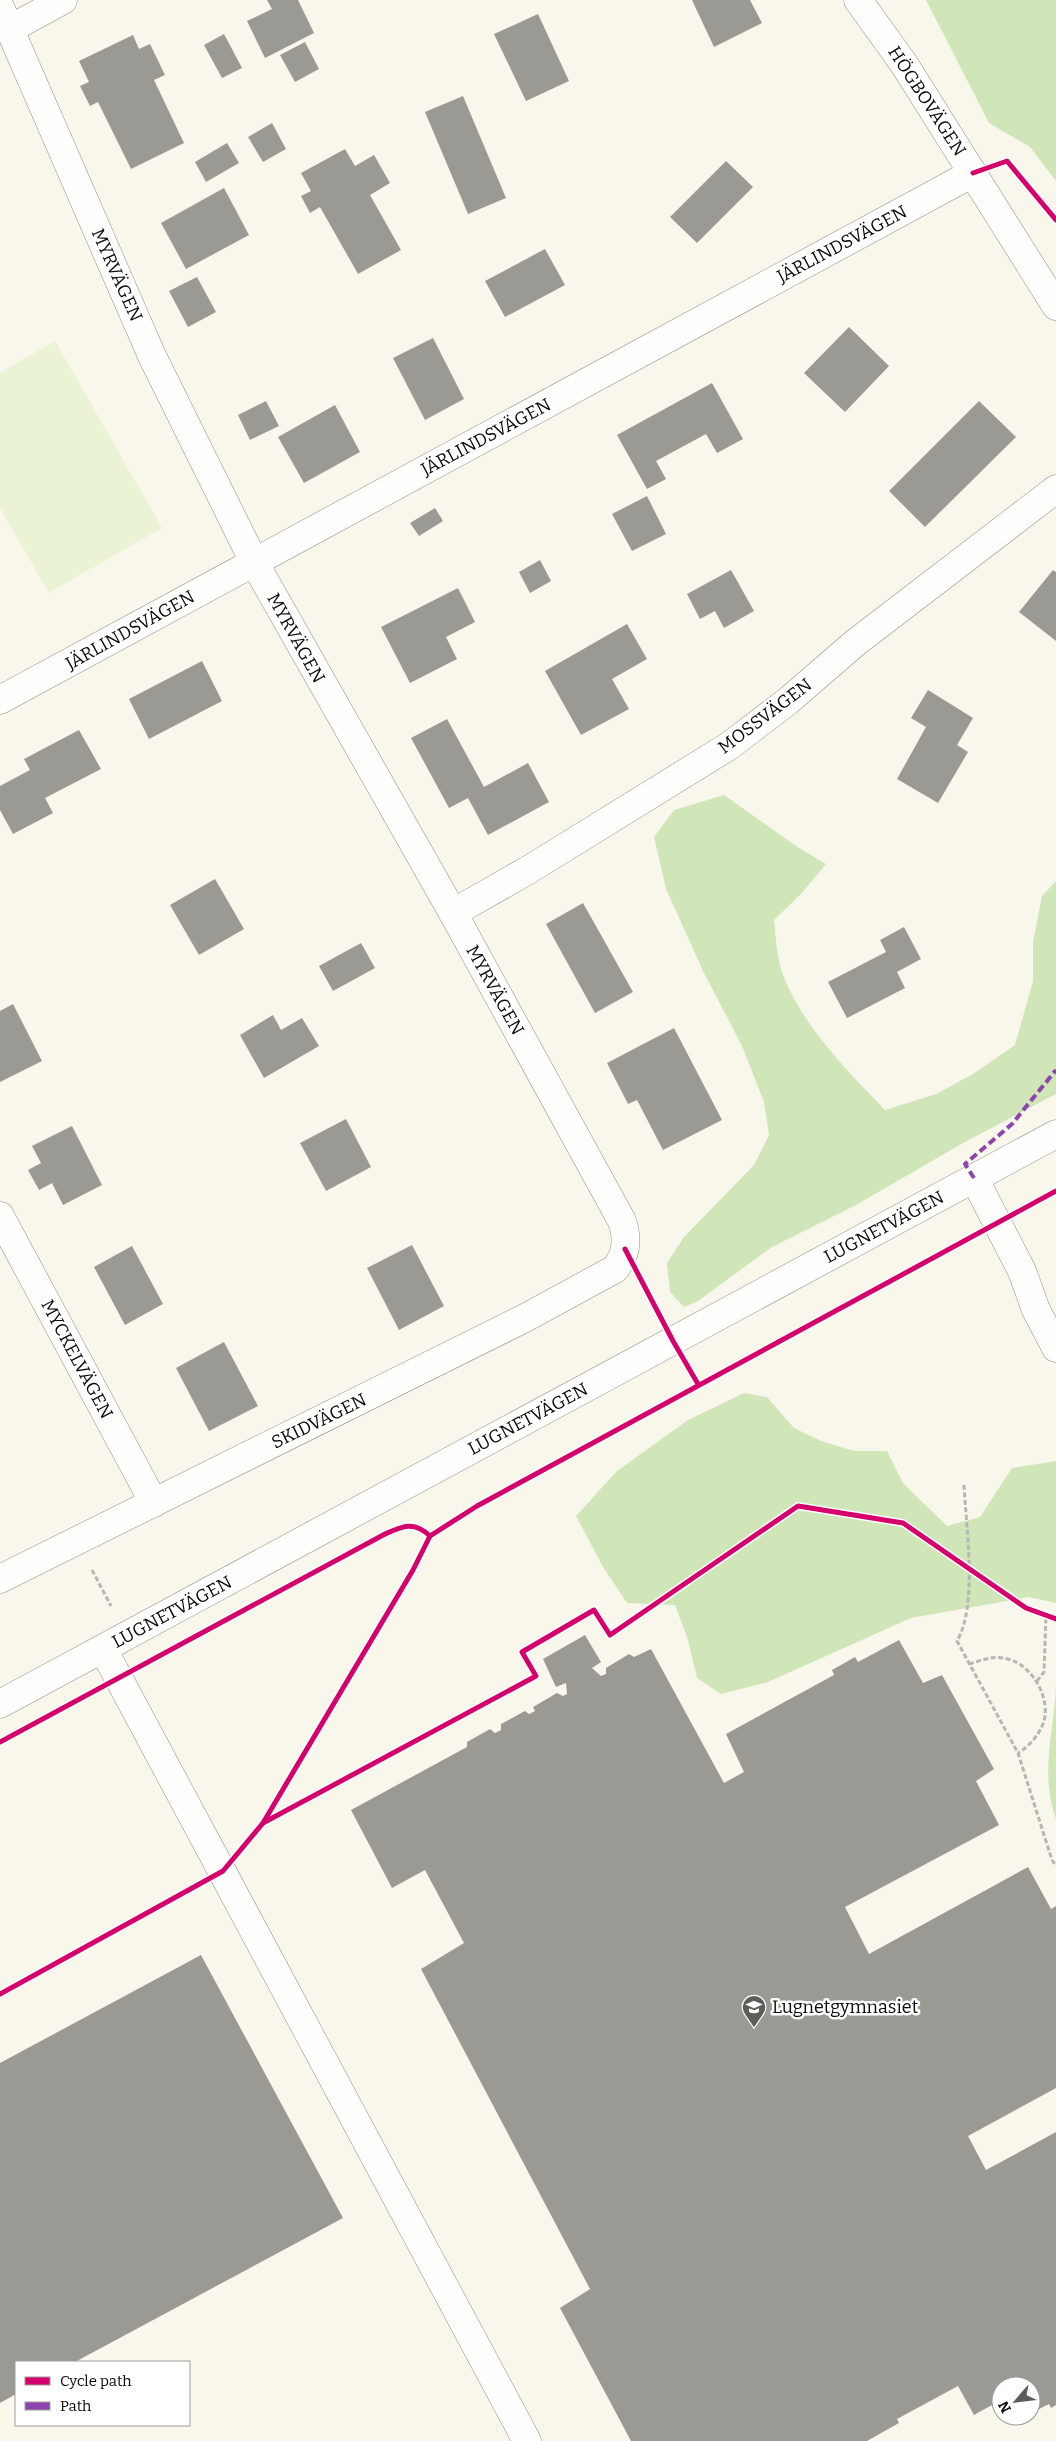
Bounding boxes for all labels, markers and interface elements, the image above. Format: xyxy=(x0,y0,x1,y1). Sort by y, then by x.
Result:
street label: HÖGBOVÄGEN xyxy=(883,42,971,160)
street label: JÄRLINDSVÄGEN xyxy=(772,200,911,288)
street label: MYRVÄGEN xyxy=(87,225,147,325)
street label: JÄRLINDSVÄGEN xyxy=(416,393,555,481)
street label: JÄRLINDSVÄGEN xyxy=(61,585,198,675)
street label: MYRVÄGEN xyxy=(262,589,330,687)
street label: MOSSVÄGEN xyxy=(714,674,816,758)
street label: MYRVÄGEN xyxy=(461,941,529,1039)
street label: LUGNETVÄGEN xyxy=(820,1186,948,1268)
street label: MYCKELVÄGEN xyxy=(36,1296,118,1422)
street label: LUGNETVÄGEN xyxy=(464,1378,592,1460)
street label: SKIDVÄGEN xyxy=(268,1389,370,1453)
street label: LUGNETVÄGEN xyxy=(108,1571,236,1653)
school or university icon: Lugnetgymnasiet xyxy=(741,1994,767,2028)
place label: Lugnetgymnasiet xyxy=(772,1996,919,2018)
legend xyxy=(15,2361,190,2426)
text: Cycle path xyxy=(60,2372,132,2390)
north arrow xyxy=(991,2376,1041,2426)
text: Path xyxy=(60,2397,92,2415)
text: N xyxy=(995,2398,1015,2416)

